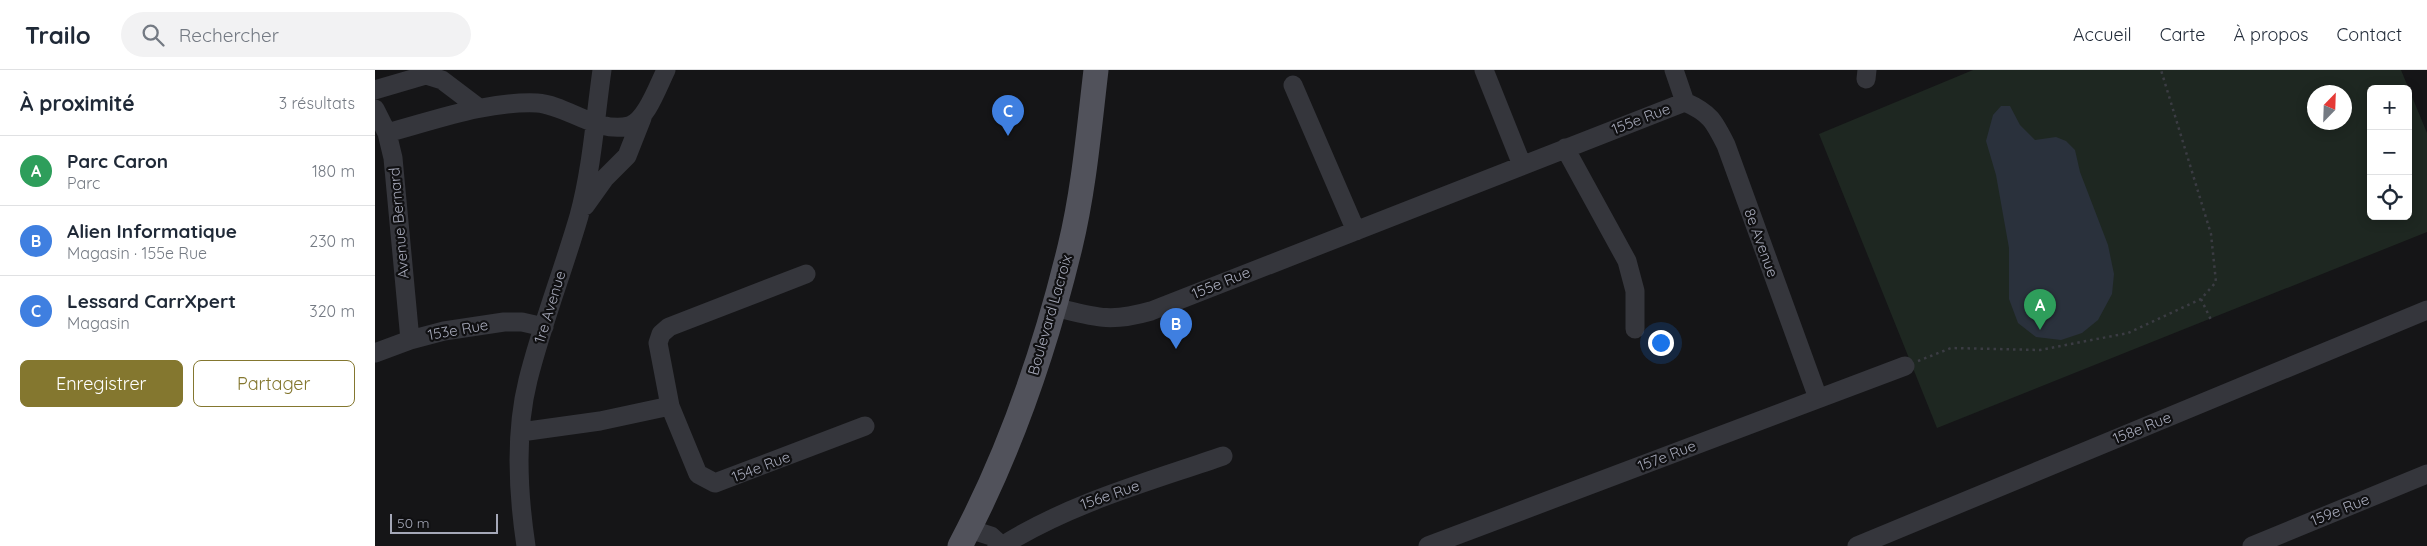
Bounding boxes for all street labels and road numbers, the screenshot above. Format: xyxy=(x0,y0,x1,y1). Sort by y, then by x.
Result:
street label: 155e Rue xyxy=(1609,99,1673,138)
street label: Avenue Bernard xyxy=(384,167,413,280)
street label: 8e Avenue xyxy=(1740,206,1783,280)
street label: Boulevard Lacroix xyxy=(1023,252,1076,377)
street label: 155e Rue xyxy=(1189,262,1253,303)
street label: 1re Avenue xyxy=(529,268,570,345)
street label: 153e Rue xyxy=(426,315,490,344)
street label: 158e Rue xyxy=(2110,407,2174,448)
street label: 157e Rue xyxy=(1635,436,1699,475)
street label: 154e Rue xyxy=(729,447,793,486)
street label: 156e Rue xyxy=(1078,476,1142,513)
street label: 159e Rue xyxy=(2308,489,2372,530)

